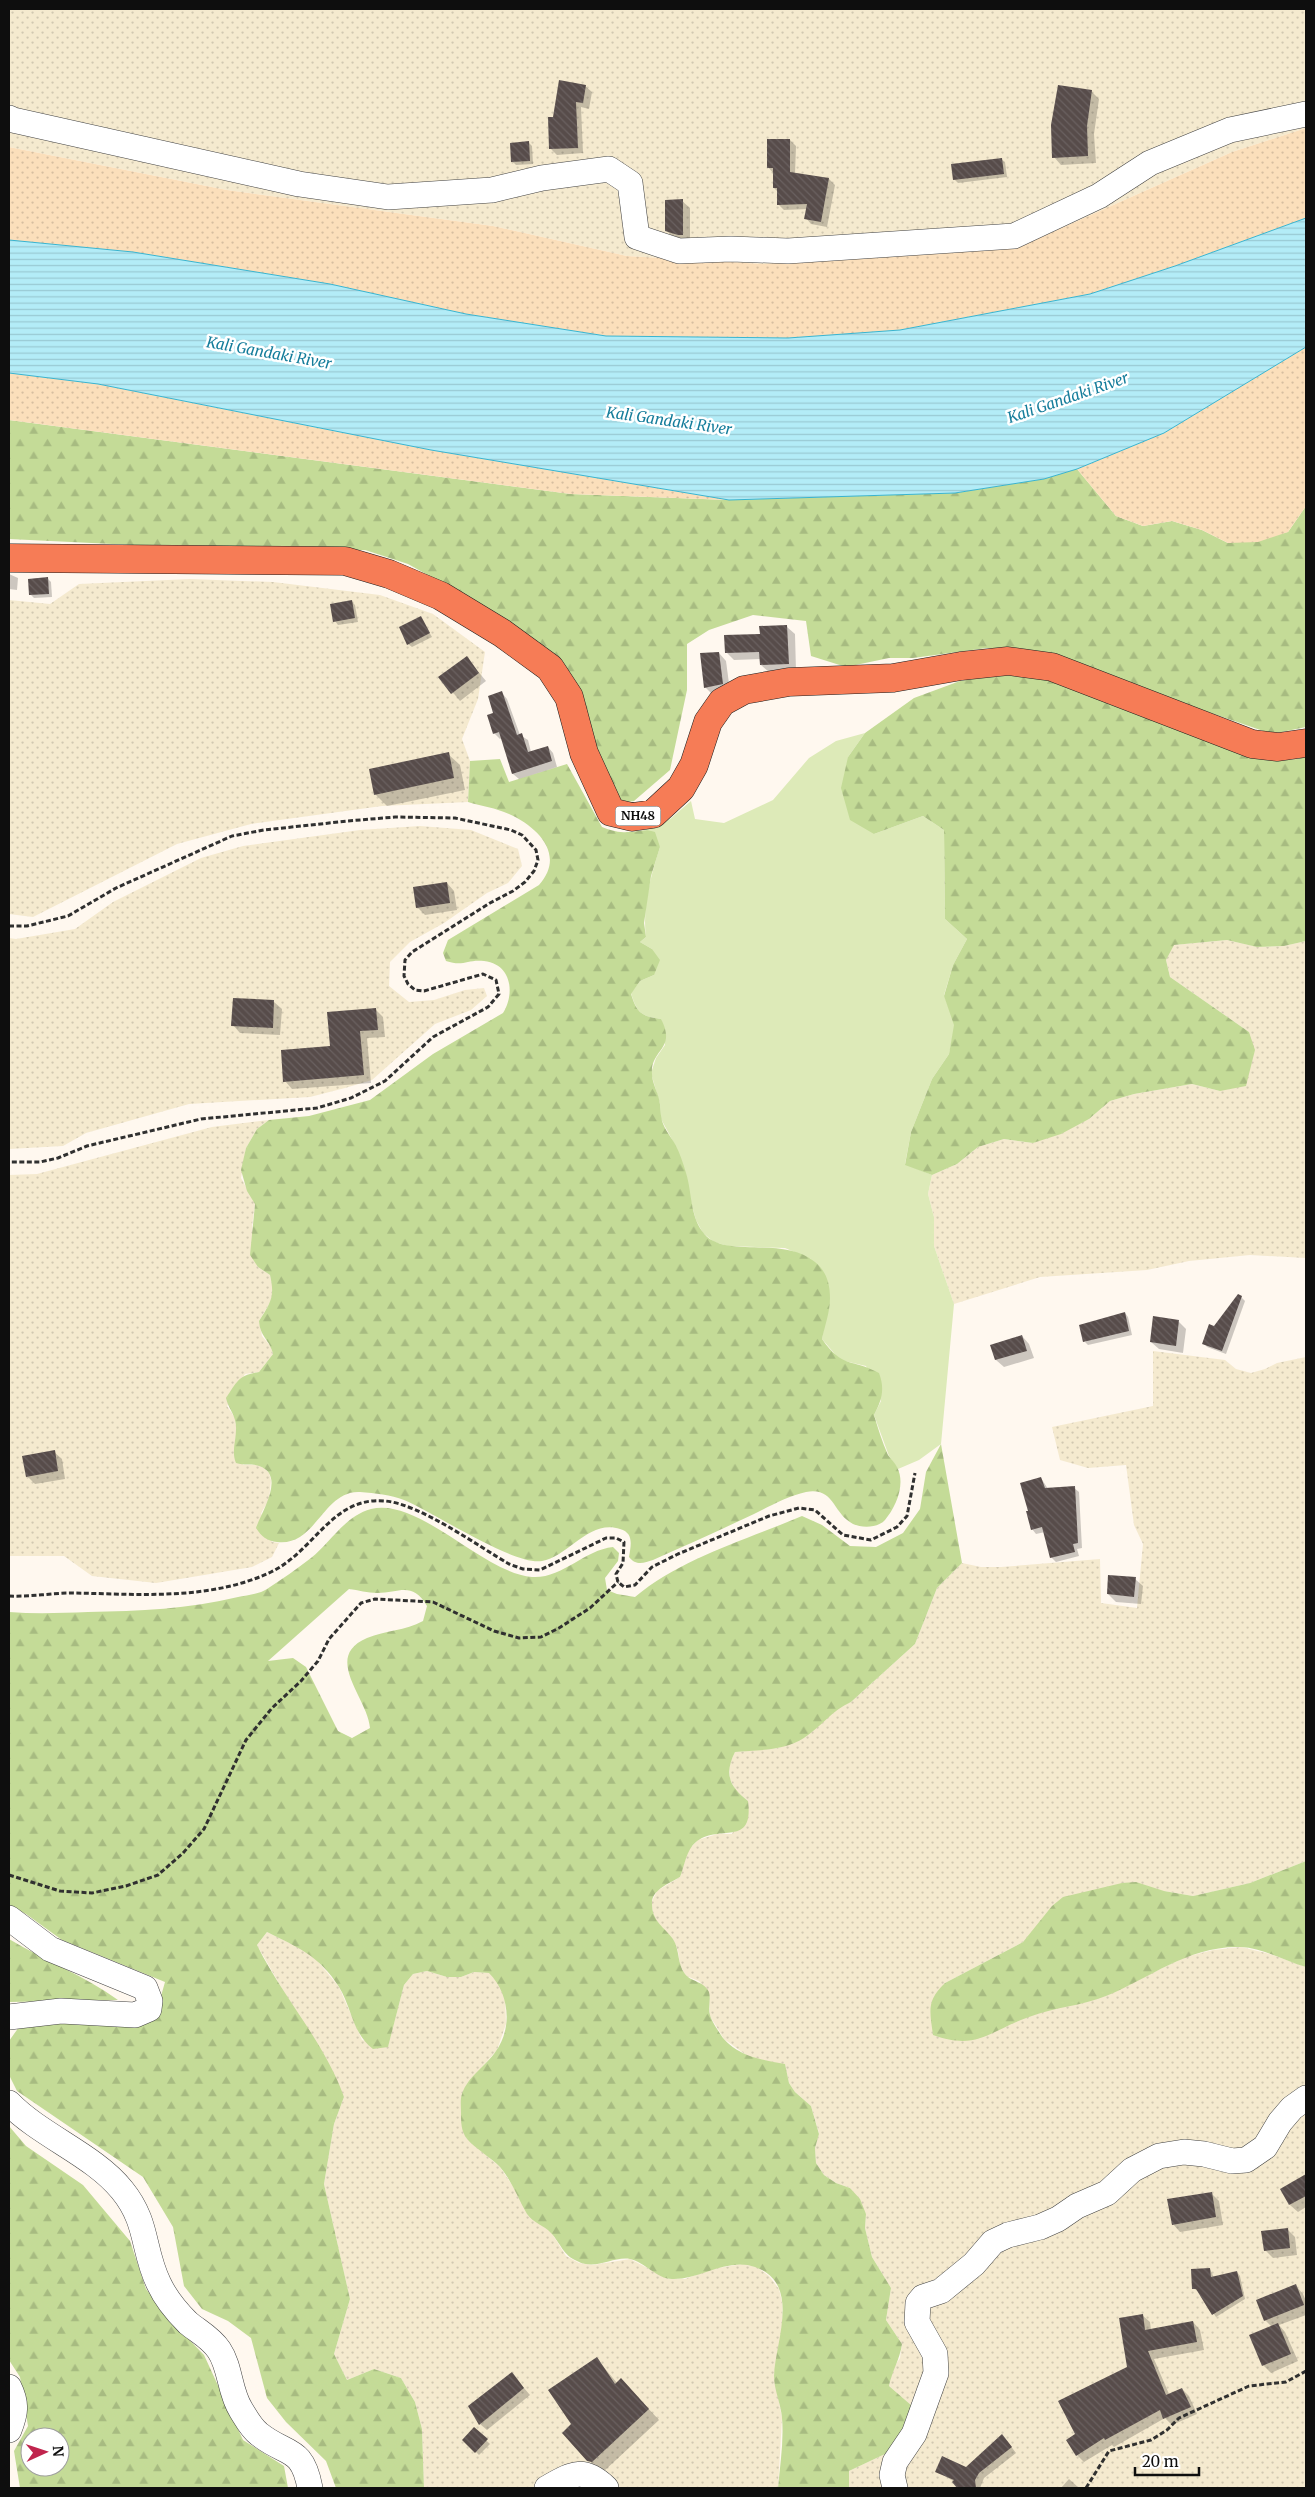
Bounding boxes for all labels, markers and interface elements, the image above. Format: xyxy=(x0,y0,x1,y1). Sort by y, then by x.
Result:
water label: Kali Gandaki River xyxy=(204,332,334,373)
water label: Kali Gandaki River xyxy=(1004,368,1132,427)
water label: Kali Gandaki River xyxy=(604,402,734,439)
road number: NH48 xyxy=(616,806,660,826)
north arrow xyxy=(20,2427,70,2477)
scale bar xyxy=(1135,2444,1199,2476)
text: N xyxy=(49,2445,67,2457)
text: 20 m xyxy=(1142,2452,1179,2471)

